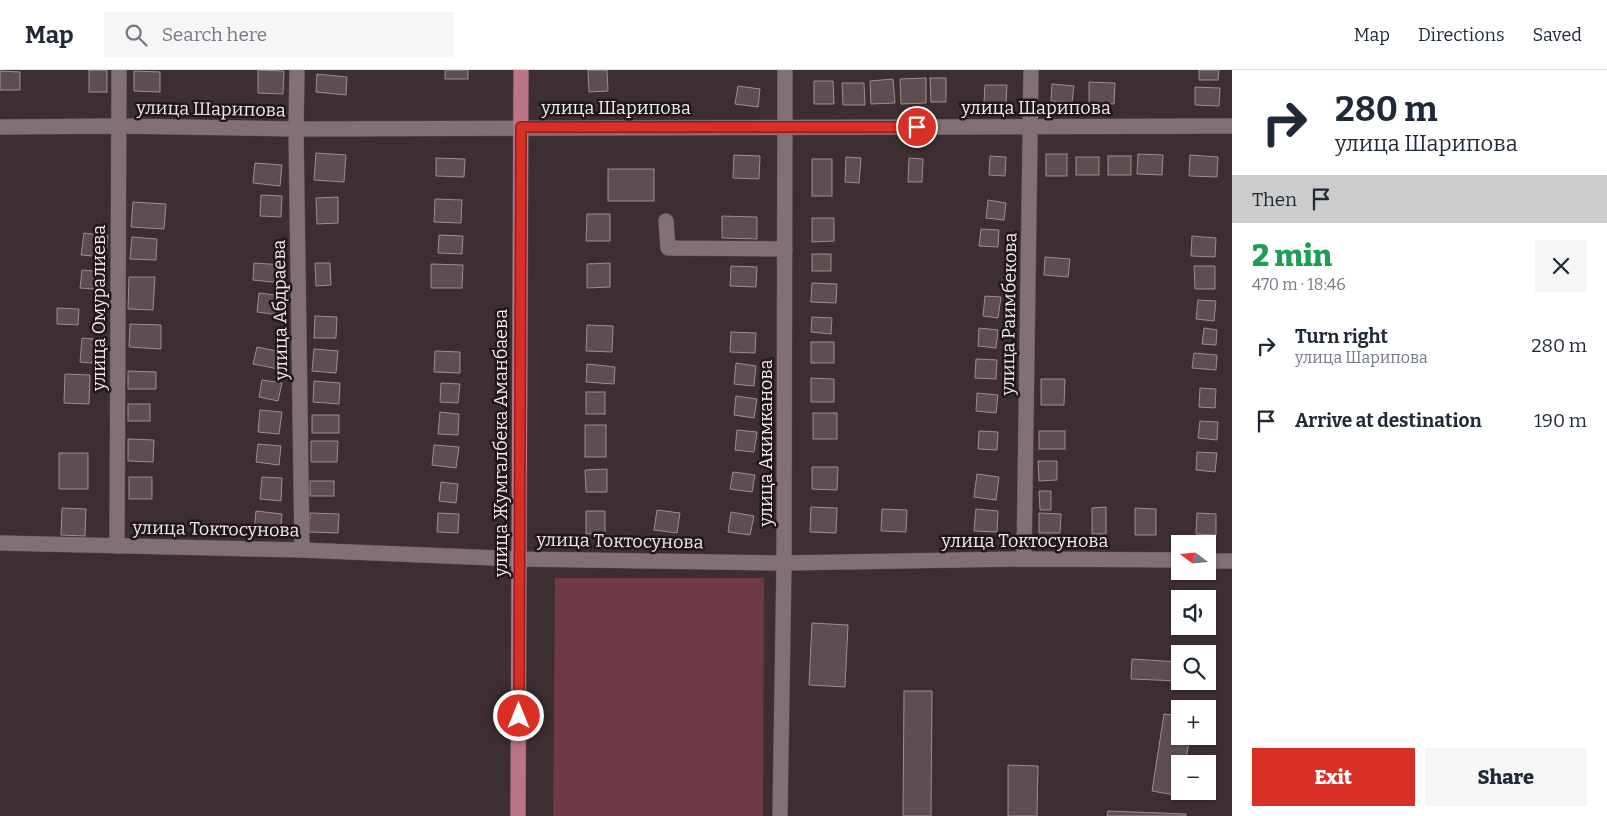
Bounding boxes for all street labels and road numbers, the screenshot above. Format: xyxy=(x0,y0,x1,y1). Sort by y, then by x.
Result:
street label: улица Шарипова xyxy=(135,97,286,121)
street label: улица Шарипова xyxy=(540,97,691,119)
street label: улица Шарипова xyxy=(960,97,1111,119)
street label: улица Омуралиева xyxy=(88,225,110,392)
street label: улица Раимбекова xyxy=(997,232,1021,397)
street label: улица Абдраева xyxy=(268,239,292,382)
street label: улица Жумгалбека Аманбаева xyxy=(490,309,512,578)
street label: улица Акимканова xyxy=(755,359,777,527)
street label: улица Токтосунова xyxy=(131,517,300,541)
street label: улица Токтосунова xyxy=(535,529,704,553)
street label: улица Токтосунова xyxy=(941,530,1109,552)

